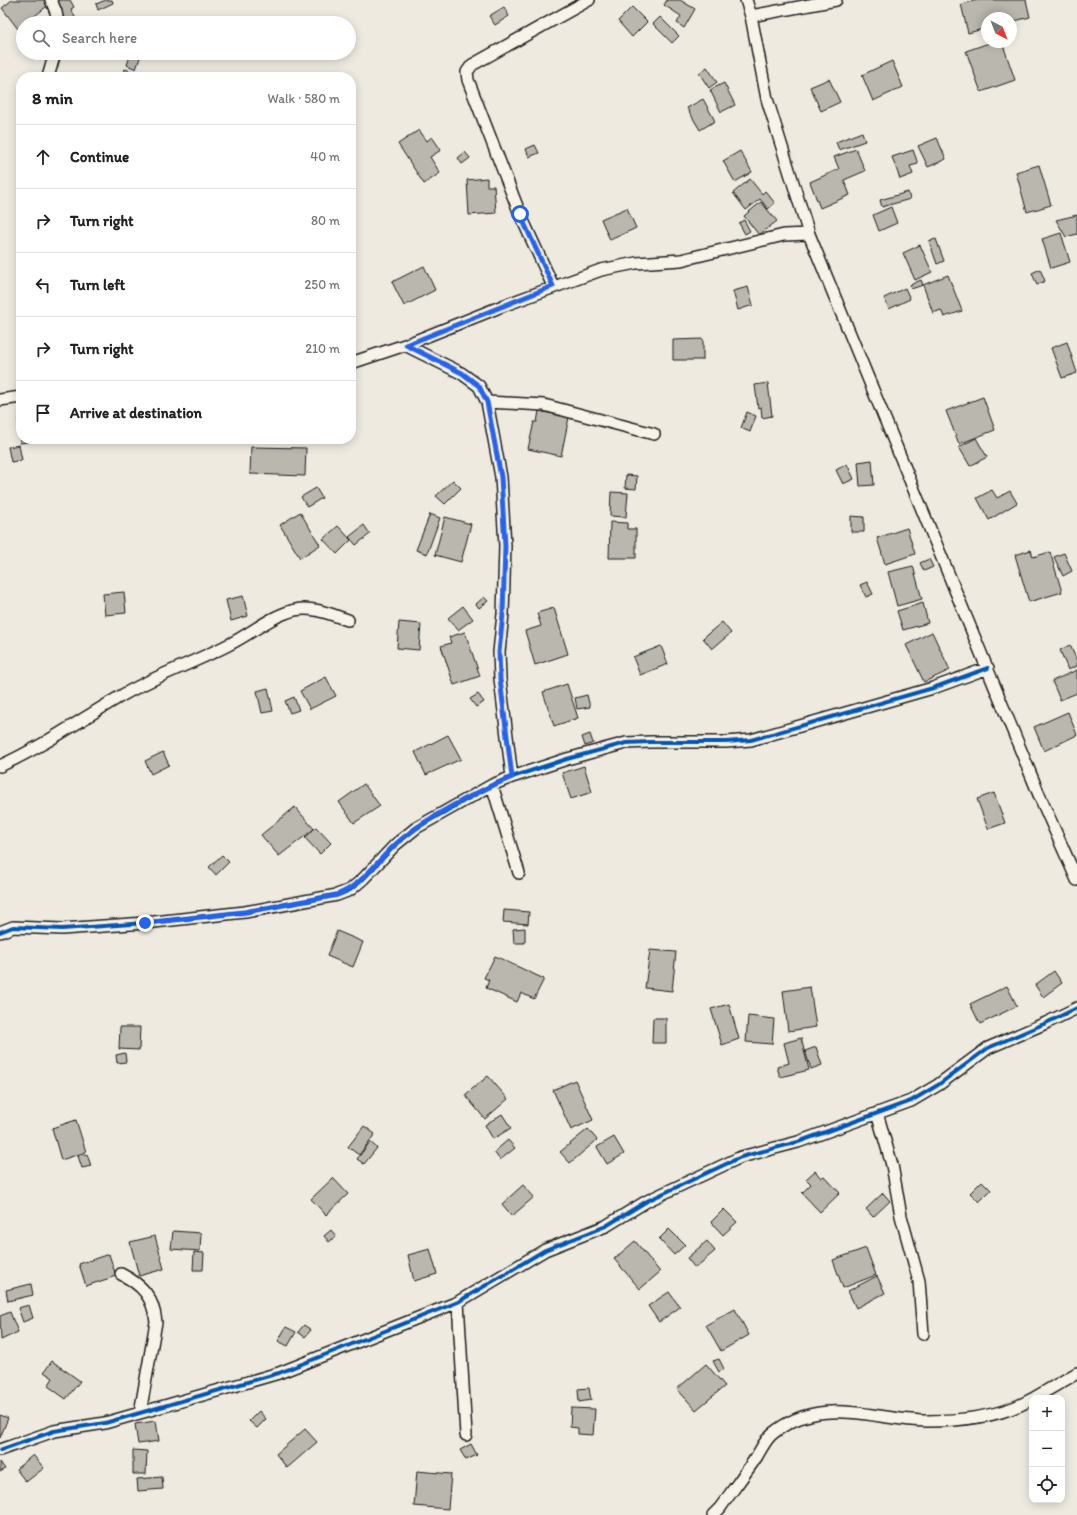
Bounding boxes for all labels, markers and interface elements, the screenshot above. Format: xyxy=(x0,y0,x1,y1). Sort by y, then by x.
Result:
north arrow xyxy=(981,12,1017,48)
search box xyxy=(16,16,356,60)
icon: search xyxy=(30,27,52,49)
text: Search here xyxy=(62,29,137,47)
text: 8 min xyxy=(32,88,73,108)
text: Walk · 580 m xyxy=(267,91,340,106)
icon: ahead xyxy=(32,146,54,168)
text: Continue xyxy=(70,148,129,166)
text: 40 m xyxy=(310,149,340,164)
route start xyxy=(511,205,529,223)
icon: right xyxy=(32,210,54,232)
text: Turn right xyxy=(70,212,134,230)
text: 80 m xyxy=(311,213,340,228)
icon: left xyxy=(32,274,54,296)
text: Turn left xyxy=(70,276,125,294)
text: 250 m xyxy=(304,277,340,292)
icon: right xyxy=(32,338,54,360)
text: Turn right xyxy=(70,340,134,358)
text: 210 m xyxy=(305,341,340,356)
icon: arrive xyxy=(32,402,54,424)
text: Arrive at destination xyxy=(70,404,202,422)
route end xyxy=(136,914,154,932)
map controls xyxy=(1029,1395,1065,1503)
button: + xyxy=(1029,1395,1065,1431)
button: − xyxy=(1029,1431,1065,1467)
button: locate xyxy=(1029,1467,1065,1503)

